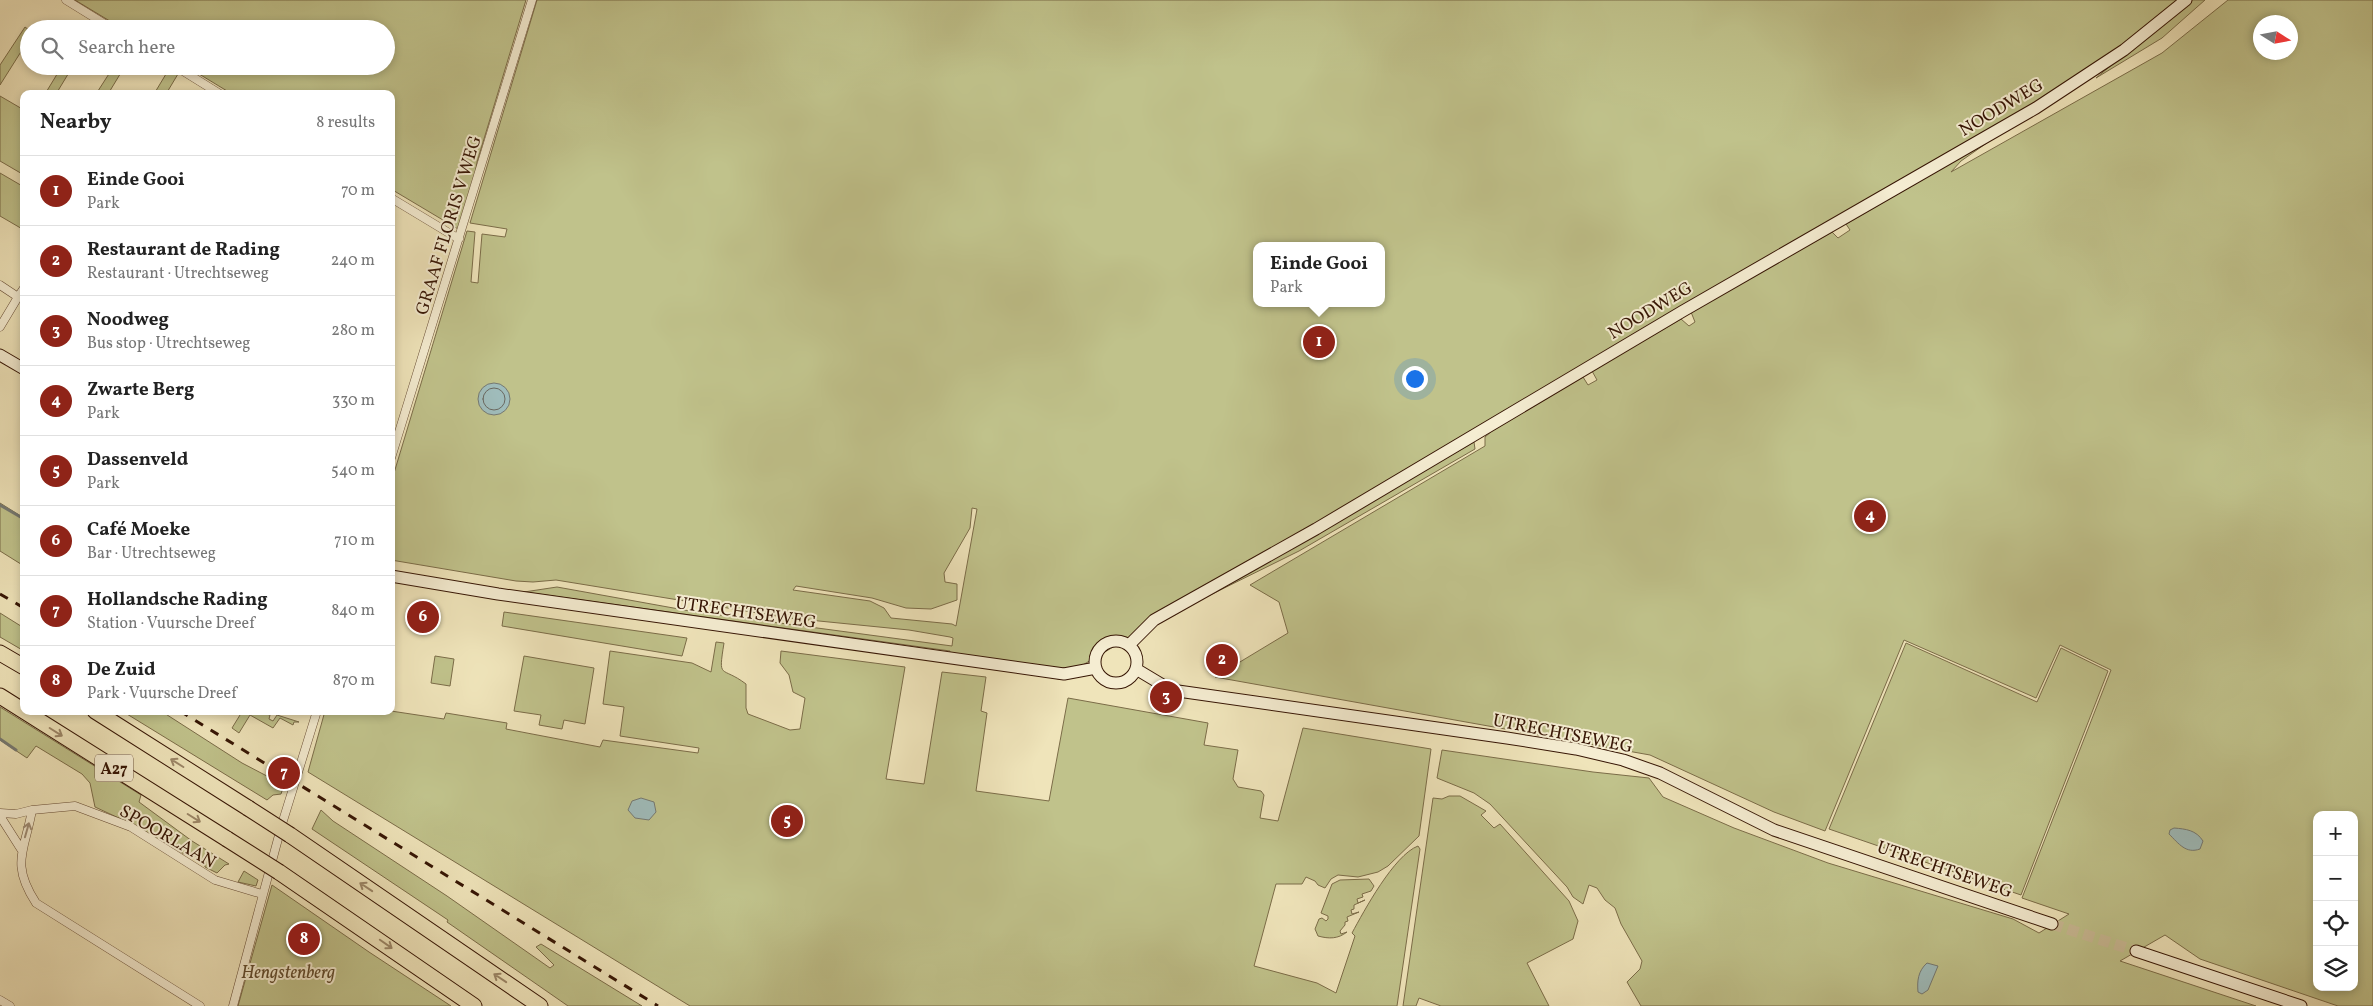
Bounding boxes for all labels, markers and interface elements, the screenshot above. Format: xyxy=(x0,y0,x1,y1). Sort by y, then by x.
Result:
north arrow xyxy=(2253,15,2298,60)
search box xyxy=(20,20,395,75)
icon: search xyxy=(38,34,66,62)
text: Search here xyxy=(78,35,175,61)
street label: NOODWEG xyxy=(1955,73,2049,143)
text: Nearby xyxy=(40,108,111,137)
text: 8 results xyxy=(316,112,375,134)
street label: GRAAF FLORIS V WEG xyxy=(410,133,489,318)
text: Einde Gooi xyxy=(87,167,185,193)
text: 1 xyxy=(53,180,59,202)
text: 70 m xyxy=(341,180,375,202)
text: Park xyxy=(87,193,120,215)
text: Restaurant de Rading xyxy=(87,237,280,263)
popup xyxy=(1253,242,1385,307)
text: 2 xyxy=(52,250,60,272)
text: 240 m xyxy=(331,250,375,272)
text: Einde Gooi xyxy=(1270,251,1368,277)
text: Restaurant · Utrechtseweg xyxy=(87,263,269,285)
street label: NOODWEG xyxy=(1604,276,1698,346)
text: Park xyxy=(1270,277,1303,299)
text: Noodweg xyxy=(87,307,169,333)
text: 3 xyxy=(52,320,60,342)
text: 280 m xyxy=(331,320,375,342)
pin: 1 xyxy=(1303,323,1335,361)
text: Bus stop · Utrechtseweg xyxy=(87,333,250,355)
your location xyxy=(1402,366,1428,392)
text: Zwarte Berg xyxy=(87,377,194,403)
text: 4 xyxy=(51,390,61,412)
text: 330 m xyxy=(332,390,375,412)
text: Park xyxy=(87,403,120,425)
text: Dassenveld xyxy=(87,447,188,473)
text: 5 xyxy=(52,460,60,482)
text: 540 m xyxy=(331,460,375,482)
text: Park xyxy=(87,473,120,495)
pin: 4 xyxy=(1854,497,1886,535)
text: Café Moeke xyxy=(87,517,190,543)
text: 6 xyxy=(52,530,60,552)
text: 710 m xyxy=(334,530,375,552)
text: Bar · Utrechtseweg xyxy=(87,543,216,565)
text: Hollandsche Rading xyxy=(87,587,268,613)
street label: UTRECHTSEWEG xyxy=(674,591,818,636)
pin: 6 xyxy=(407,598,439,636)
text: 7 xyxy=(52,600,60,622)
text: 840 m xyxy=(331,600,375,622)
text: Station · Vuursche Dreef xyxy=(87,613,255,635)
pin: 2 xyxy=(1206,641,1238,679)
text: De Zuid xyxy=(87,657,156,683)
text: 8 xyxy=(52,670,60,692)
text: 870 m xyxy=(333,670,375,692)
pin: 3 xyxy=(1150,678,1182,716)
text: Park · Vuursche Dreef xyxy=(87,683,237,705)
street label: UTRECHTSEWEG xyxy=(1491,709,1635,760)
one-way arrow xyxy=(49,727,63,737)
road number: A27 xyxy=(95,754,133,781)
pin: 7 xyxy=(268,754,300,792)
one-way arrow xyxy=(170,758,184,769)
street label: SPOORLAAN xyxy=(114,800,220,875)
pin: 5 xyxy=(771,802,803,840)
map controls xyxy=(2313,811,2358,991)
button: + xyxy=(2313,811,2358,856)
one-way arrow xyxy=(186,813,200,823)
one-way arrow xyxy=(23,822,33,838)
street label: UTRECHTSEWEG xyxy=(1873,835,2016,905)
button: − xyxy=(2313,856,2358,901)
one-way arrow xyxy=(359,882,373,892)
button: locate xyxy=(2313,901,2358,946)
pin: 8 xyxy=(288,920,320,958)
one-way arrow xyxy=(379,939,393,949)
button: layers xyxy=(2313,946,2358,991)
park label: Hengstenberg xyxy=(241,961,335,986)
one-way arrow xyxy=(493,973,507,984)

